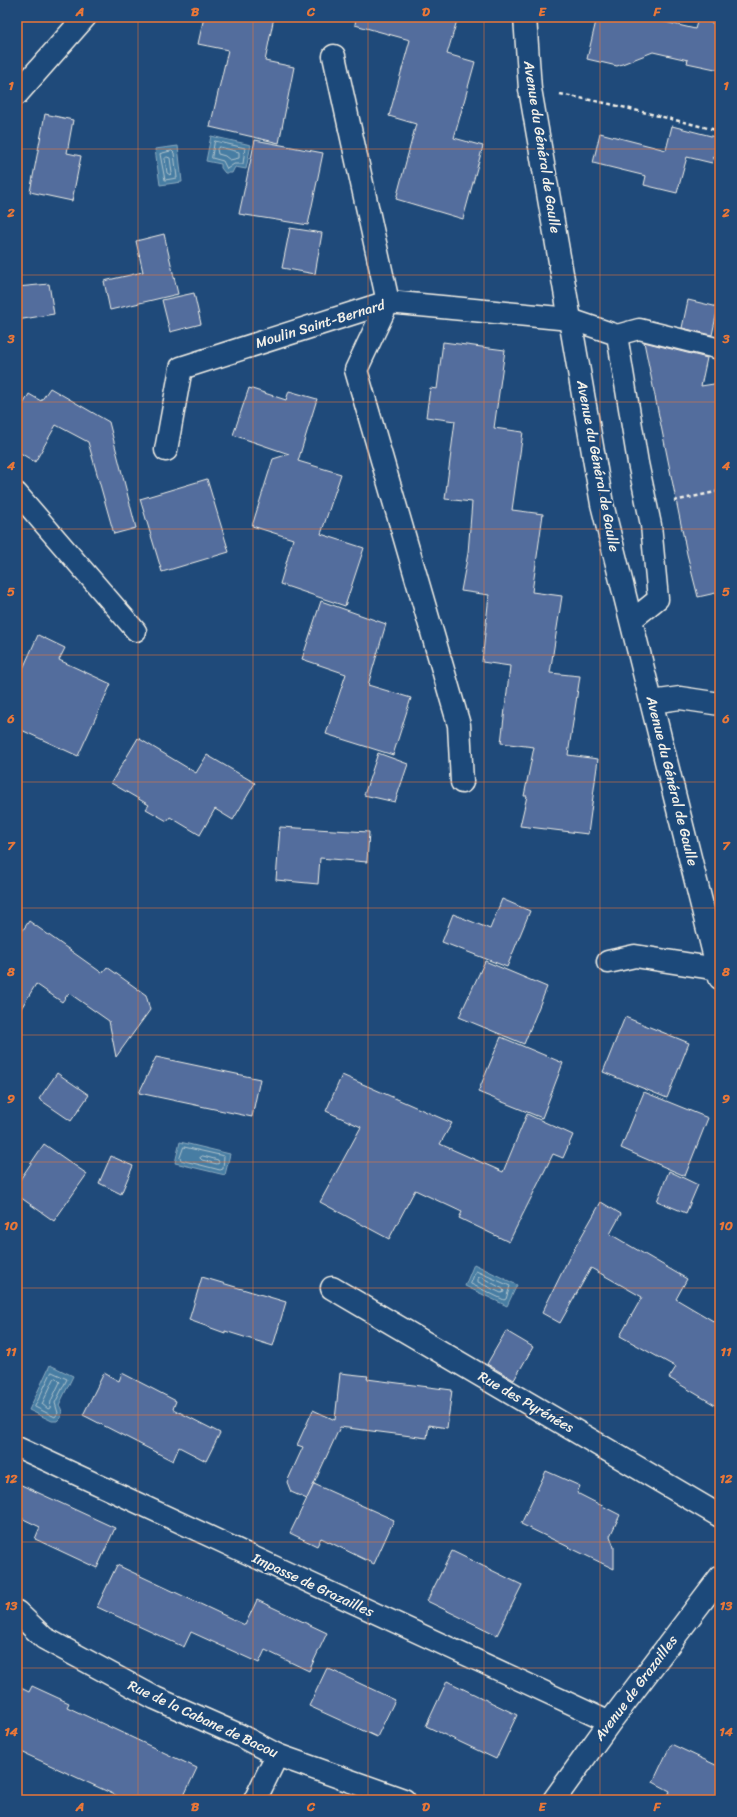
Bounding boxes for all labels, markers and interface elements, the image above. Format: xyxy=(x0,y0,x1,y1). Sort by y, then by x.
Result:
text: A xyxy=(75,0,84,23)
text: B xyxy=(191,0,200,23)
text: C xyxy=(306,0,316,23)
text: D xyxy=(422,0,430,23)
text: E xyxy=(538,0,547,23)
text: F xyxy=(652,0,661,23)
street label: Avenue du Général de Gaulle xyxy=(516,58,568,235)
text: 1 xyxy=(8,74,14,97)
text: 1 xyxy=(723,74,729,97)
text: 2 xyxy=(6,201,15,224)
text: 2 xyxy=(721,201,730,224)
street label: Moulin Saint-Bernard xyxy=(252,292,389,356)
text: 3 xyxy=(6,327,15,350)
text: 3 xyxy=(721,327,730,350)
street label: Avenue du Général de Gaulle xyxy=(569,377,627,554)
text: 4 xyxy=(6,454,16,477)
text: 4 xyxy=(721,454,731,477)
text: 5 xyxy=(7,580,15,603)
text: 5 xyxy=(722,580,730,603)
street label: Avenue du Général de Gaulle xyxy=(639,692,705,869)
text: 6 xyxy=(6,707,15,730)
text: 6 xyxy=(721,707,730,730)
text: 7 xyxy=(7,834,16,857)
text: 7 xyxy=(722,834,731,857)
text: 8 xyxy=(6,960,15,983)
text: 8 xyxy=(721,960,730,983)
text: 9 xyxy=(7,1087,15,1110)
text: 9 xyxy=(722,1087,730,1110)
text: 10 xyxy=(4,1214,18,1237)
text: 10 xyxy=(719,1214,733,1237)
text: 11 xyxy=(5,1340,17,1363)
text: 11 xyxy=(720,1340,732,1363)
street label: Rue des Pyrénées xyxy=(473,1364,579,1440)
text: 12 xyxy=(4,1467,18,1490)
text: 12 xyxy=(719,1467,733,1490)
street label: Impasse de Grazailles xyxy=(247,1545,379,1624)
text: 13 xyxy=(5,1594,18,1617)
text: 13 xyxy=(720,1594,733,1617)
street label: Avenue de Grazailles xyxy=(587,1629,685,1747)
street label: Rue de la Cabane de Bacou xyxy=(124,1673,283,1765)
text: 14 xyxy=(4,1720,19,1743)
text: 14 xyxy=(719,1720,734,1743)
text: A xyxy=(75,1795,84,1817)
text: B xyxy=(191,1795,200,1817)
text: C xyxy=(306,1795,316,1817)
text: D xyxy=(422,1795,430,1817)
text: E xyxy=(538,1795,547,1817)
text: F xyxy=(652,1795,661,1817)

